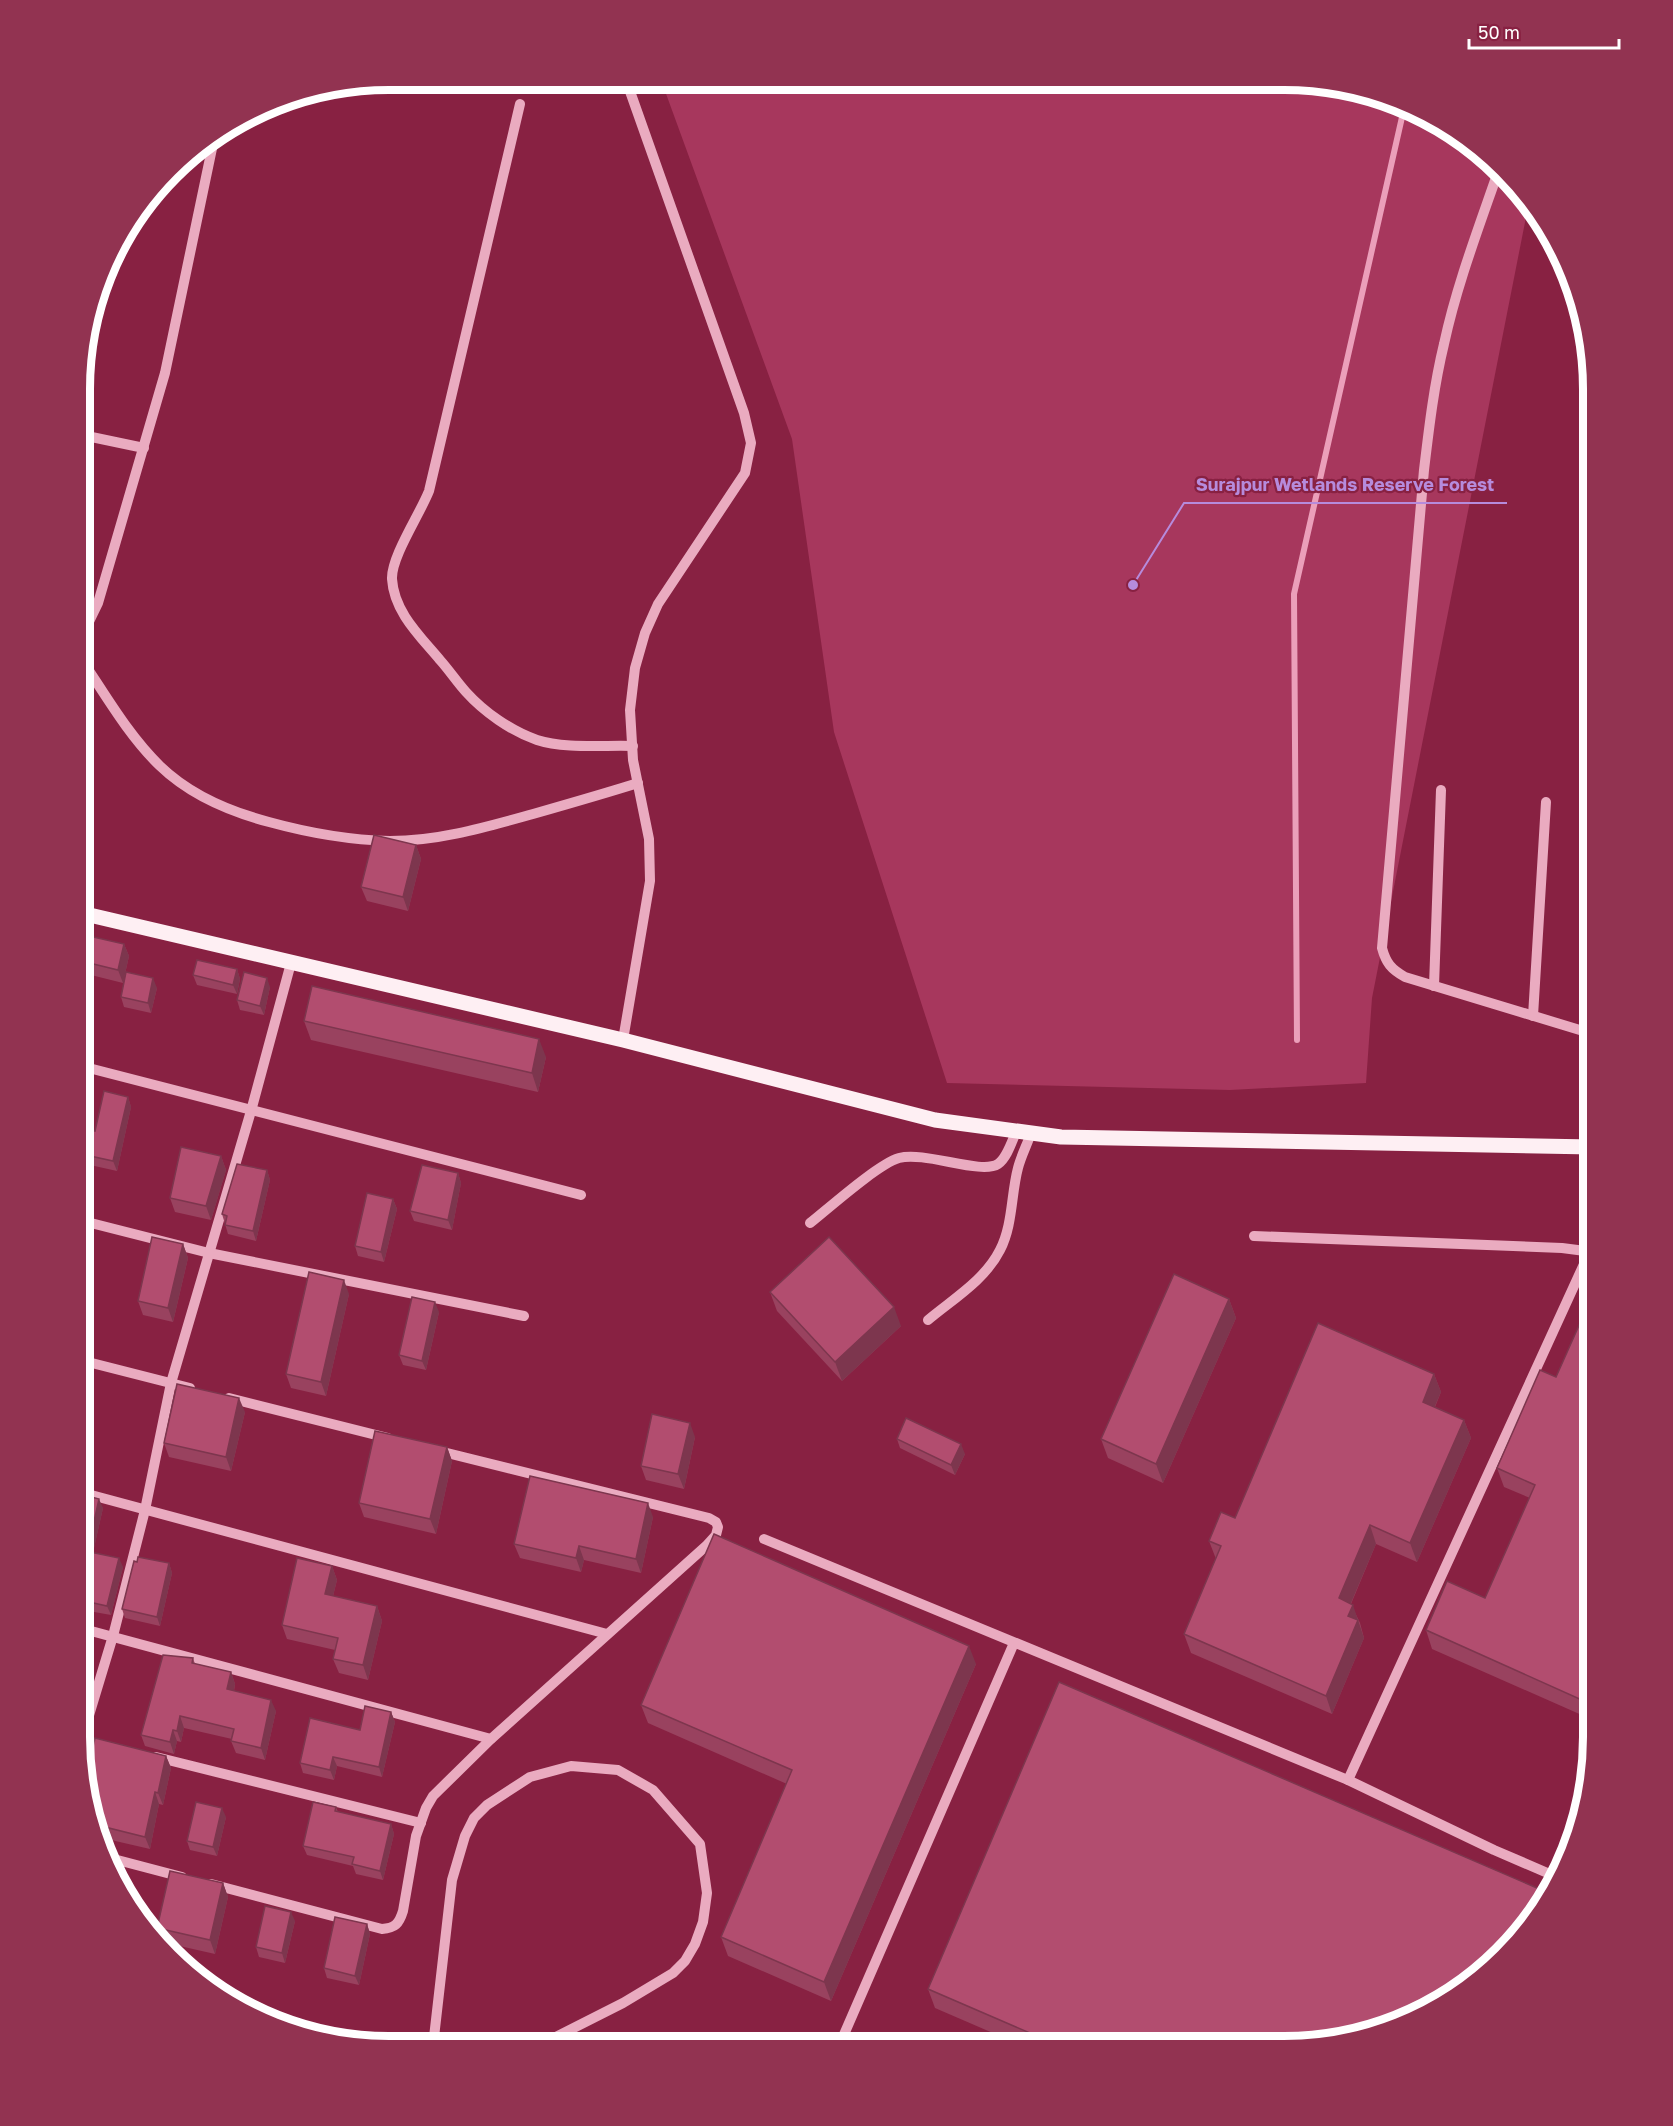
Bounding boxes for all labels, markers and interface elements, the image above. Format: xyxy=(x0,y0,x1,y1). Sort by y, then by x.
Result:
scale bar xyxy=(1469,12,1619,50)
text: 50 m xyxy=(1478,21,1520,43)
callout: Surajpur Wetlands Reserve Forest xyxy=(1184,467,1507,503)
text: Surajpur Wetlands Reserve Forest xyxy=(1196,473,1494,495)

